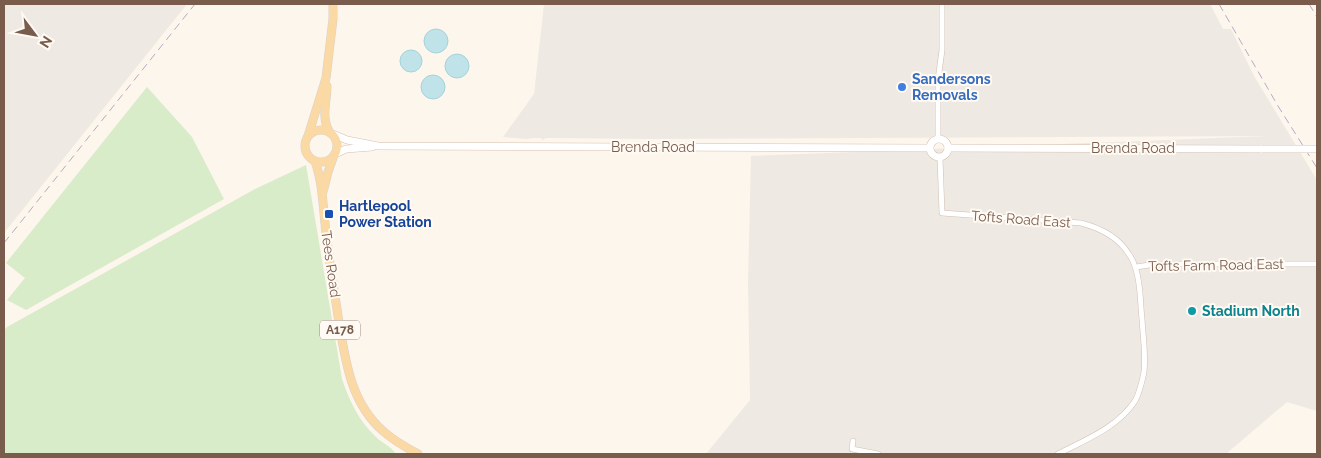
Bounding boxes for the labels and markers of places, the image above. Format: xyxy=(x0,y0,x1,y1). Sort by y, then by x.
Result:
place label: Sandersons Removals xyxy=(912,71,991,103)
marker: Sandersons Removals xyxy=(896,81,908,93)
place label: Hartlepool Power Station xyxy=(339,198,432,230)
marker: Hartlepool Power Station xyxy=(323,208,335,220)
place label: Stadium North xyxy=(1202,303,1300,319)
marker: Stadium North xyxy=(1186,305,1198,317)

